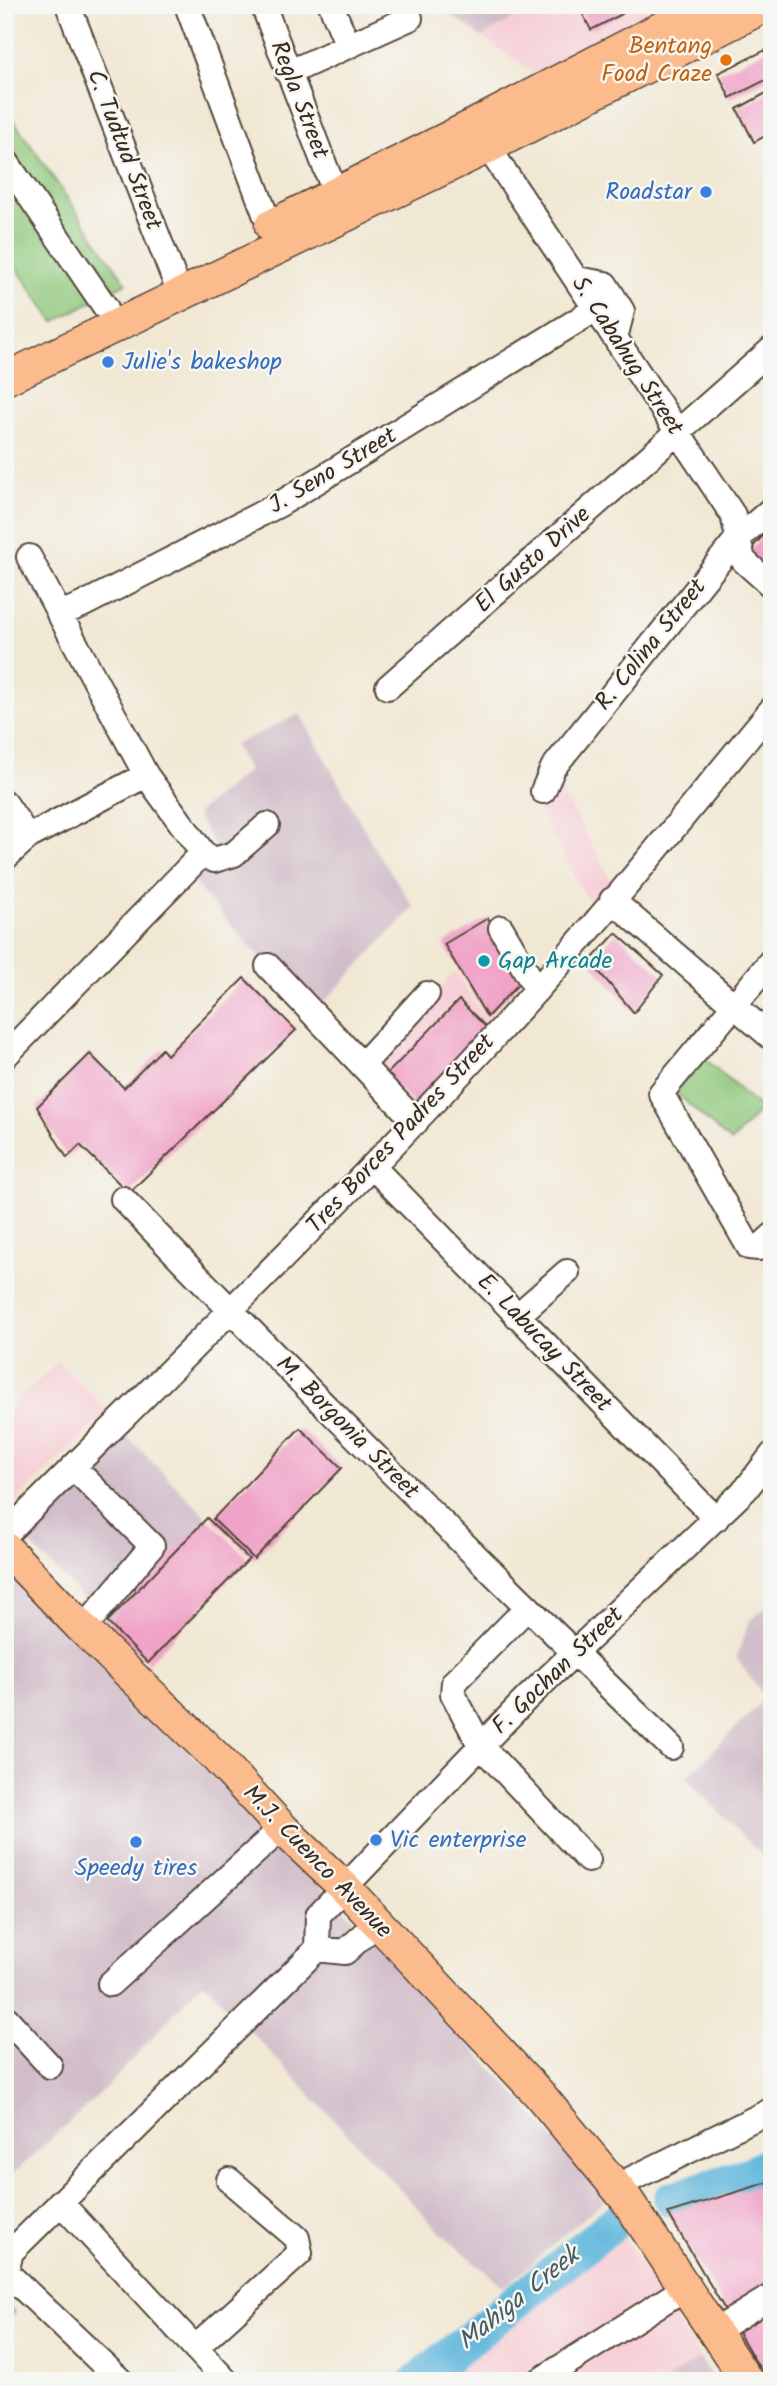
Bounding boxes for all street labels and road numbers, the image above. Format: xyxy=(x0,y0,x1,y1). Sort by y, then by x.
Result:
street label: Regla Street xyxy=(259,35,340,165)
street label: C. Tudtud Street xyxy=(75,64,173,237)
street label: S. Cabahug Street xyxy=(561,268,694,444)
street label: J. Seno Street xyxy=(261,417,405,525)
street label: El Gusto Drive xyxy=(466,497,600,623)
street label: R. Colina Street xyxy=(585,570,717,720)
street label: Tres Borces Padres Street xyxy=(297,1024,505,1243)
street label: E. Labucay Street xyxy=(467,1264,622,1422)
street label: M. Borgonia Street xyxy=(266,1347,429,1510)
street label: F. Gochan Street xyxy=(483,1597,634,1745)
street label: M.J. Cuenco Avenue xyxy=(233,1776,402,1949)

